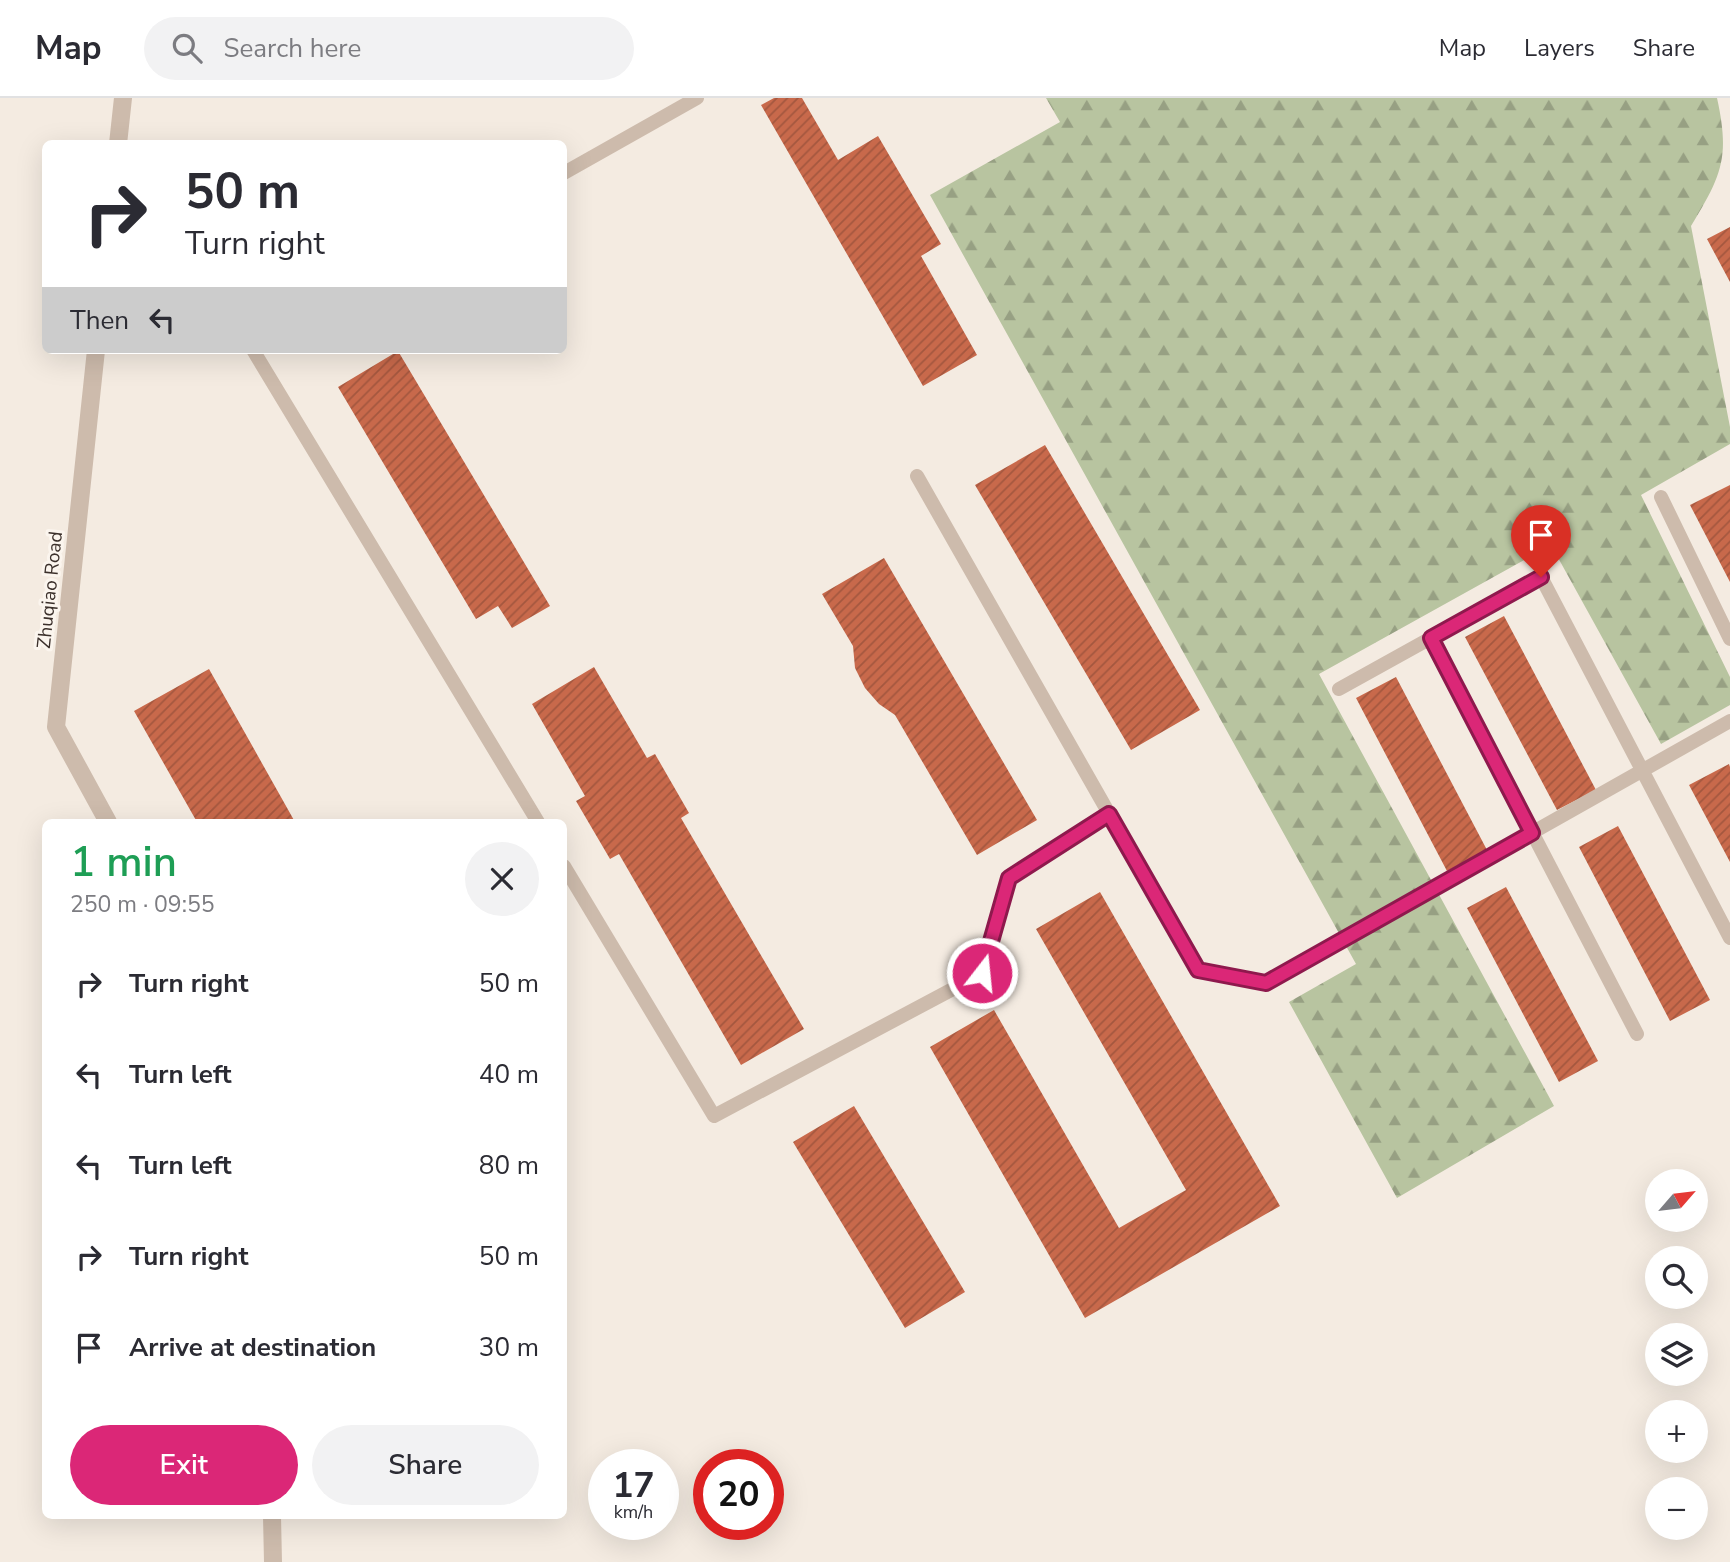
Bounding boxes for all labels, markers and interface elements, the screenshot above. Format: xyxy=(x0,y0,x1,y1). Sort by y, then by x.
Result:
search box xyxy=(144,17,634,80)
text: Map xyxy=(35,26,102,71)
icon: search xyxy=(168,29,206,67)
text: Search here xyxy=(224,31,361,66)
text: Map xyxy=(1439,32,1486,64)
text: Layers xyxy=(1524,32,1595,64)
text: Share xyxy=(1633,32,1695,64)
text: 50 m xyxy=(185,158,300,225)
icon: right xyxy=(70,168,161,259)
text: Turn right xyxy=(185,222,325,265)
icon: left xyxy=(143,301,181,339)
text: Then xyxy=(70,303,129,338)
pin xyxy=(1511,505,1571,577)
icon: arrive xyxy=(1522,516,1560,554)
street label: Zhuqiao Road xyxy=(31,530,69,650)
text: 1 min xyxy=(70,834,177,891)
button: close xyxy=(465,842,539,916)
text: 250 m · 09:55 xyxy=(70,889,215,920)
position arrow xyxy=(945,936,1019,1010)
icon: right xyxy=(70,965,108,1003)
text: Turn right xyxy=(129,966,248,1001)
text: 50 m xyxy=(479,966,539,1001)
icon: left xyxy=(70,1056,108,1094)
text: Turn left xyxy=(129,1057,232,1092)
text: 40 m xyxy=(479,1057,539,1092)
icon: left xyxy=(70,1147,108,1185)
text: Turn left xyxy=(129,1148,232,1183)
text: 80 m xyxy=(479,1148,539,1183)
north arrow xyxy=(1645,1169,1708,1232)
map controls xyxy=(1645,1169,1708,1540)
icon: right xyxy=(70,1238,108,1276)
text: Turn right xyxy=(129,1239,248,1274)
text: 50 m xyxy=(479,1239,539,1274)
button: search xyxy=(1645,1246,1708,1309)
button: layers xyxy=(1645,1323,1708,1386)
icon: arrive xyxy=(70,1329,108,1367)
text: Arrive at destination xyxy=(129,1330,376,1365)
text: 30 m xyxy=(479,1330,539,1365)
button: + xyxy=(1645,1400,1708,1463)
button: Exit xyxy=(70,1425,298,1505)
button: Share xyxy=(312,1425,539,1505)
speed limit sign: 20 xyxy=(693,1449,784,1540)
text: 17 xyxy=(612,1462,655,1509)
button: − xyxy=(1645,1477,1708,1540)
text: km/h xyxy=(614,1500,653,1524)

